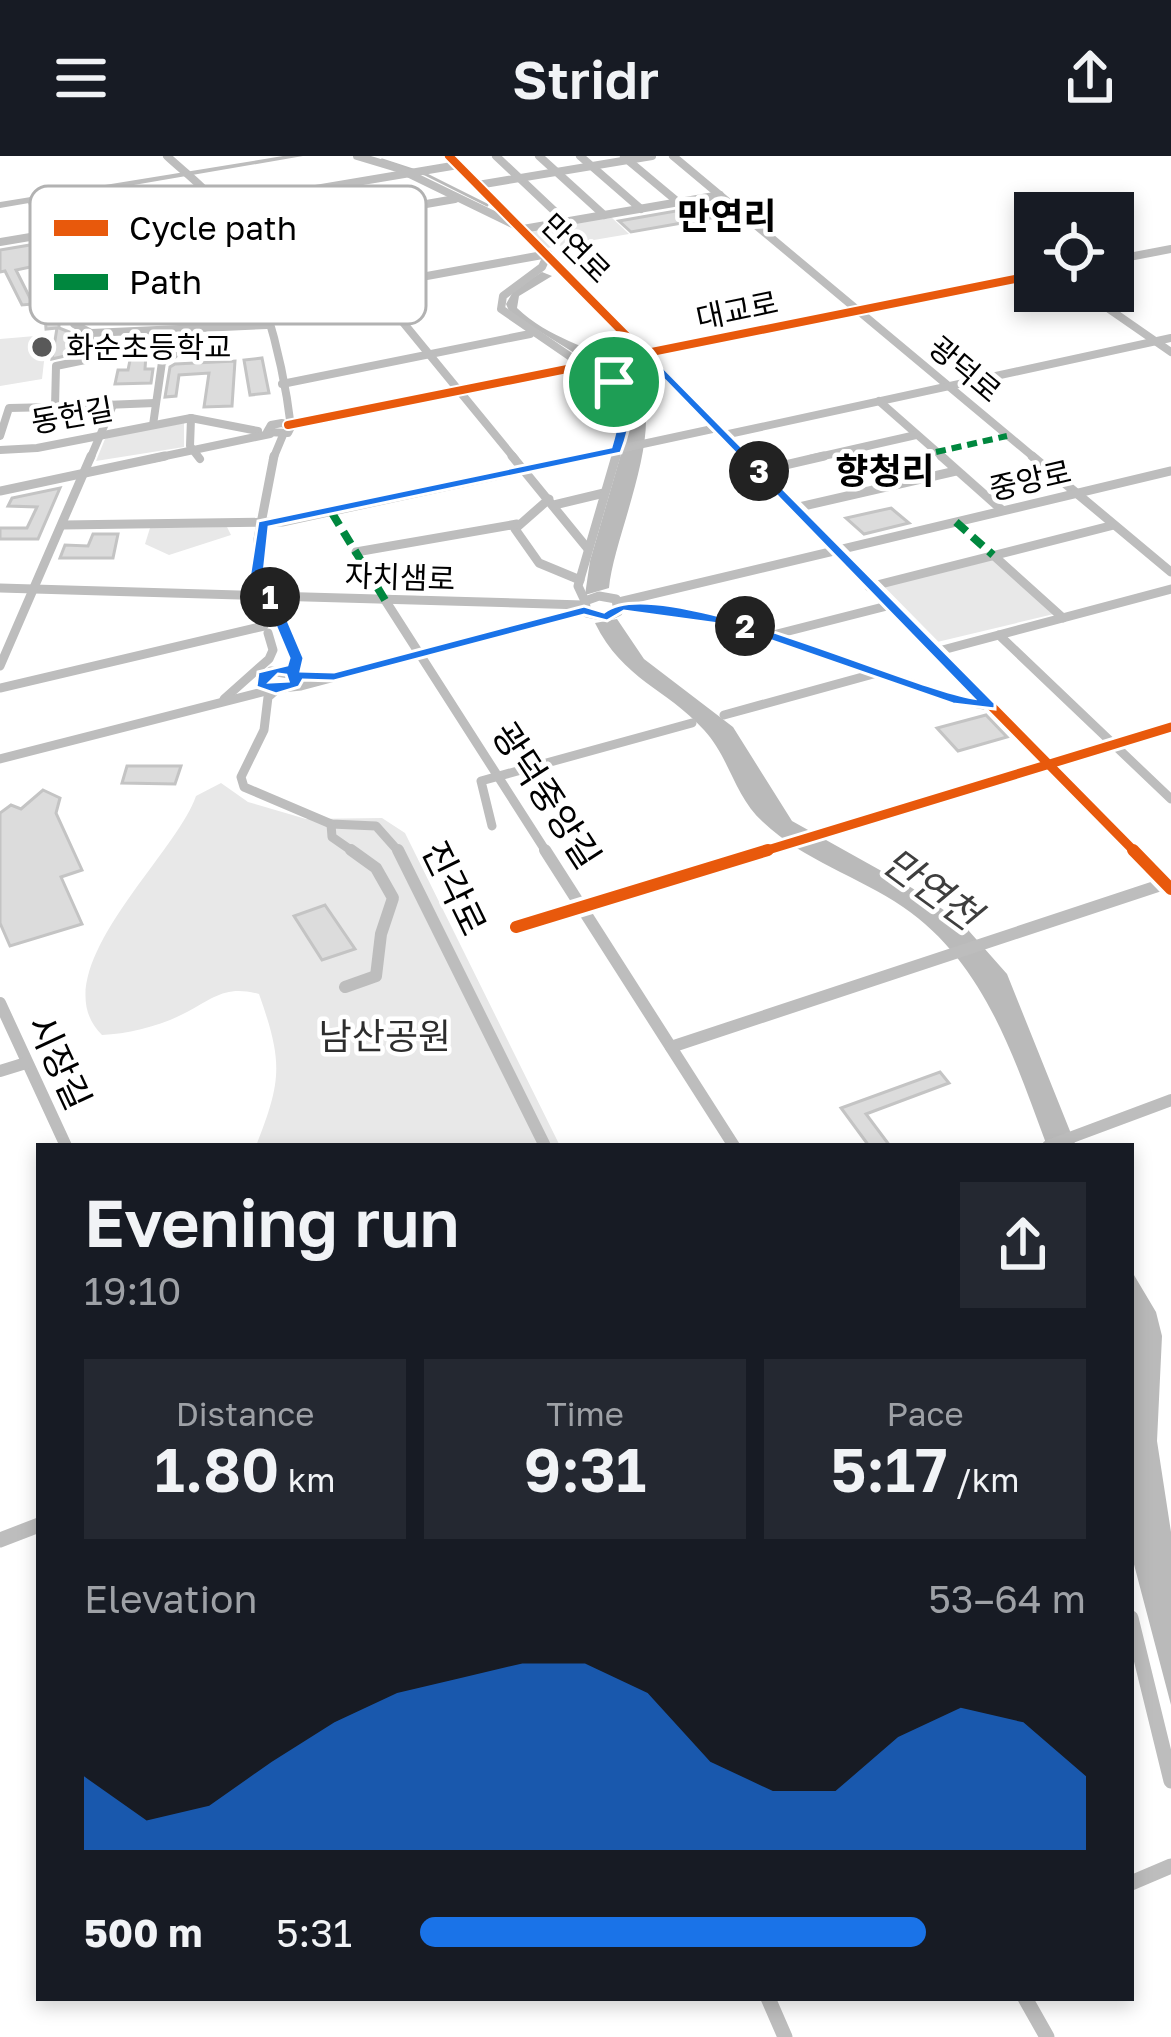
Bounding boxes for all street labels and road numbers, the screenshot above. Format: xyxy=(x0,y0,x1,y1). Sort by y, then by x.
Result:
street label: 만연로 xyxy=(534,206,618,290)
street label: 대교로 xyxy=(693,284,781,336)
street label: 광덕로 xyxy=(922,329,1008,409)
street label: 동헌길 xyxy=(28,390,116,440)
street label: 중앙로 xyxy=(986,453,1074,507)
street label: 자치샘로 xyxy=(344,557,456,597)
street label: 광덕중앙길 xyxy=(484,714,610,876)
street label: 진각로 xyxy=(414,834,496,942)
street label: 시장길 xyxy=(20,1008,100,1116)

